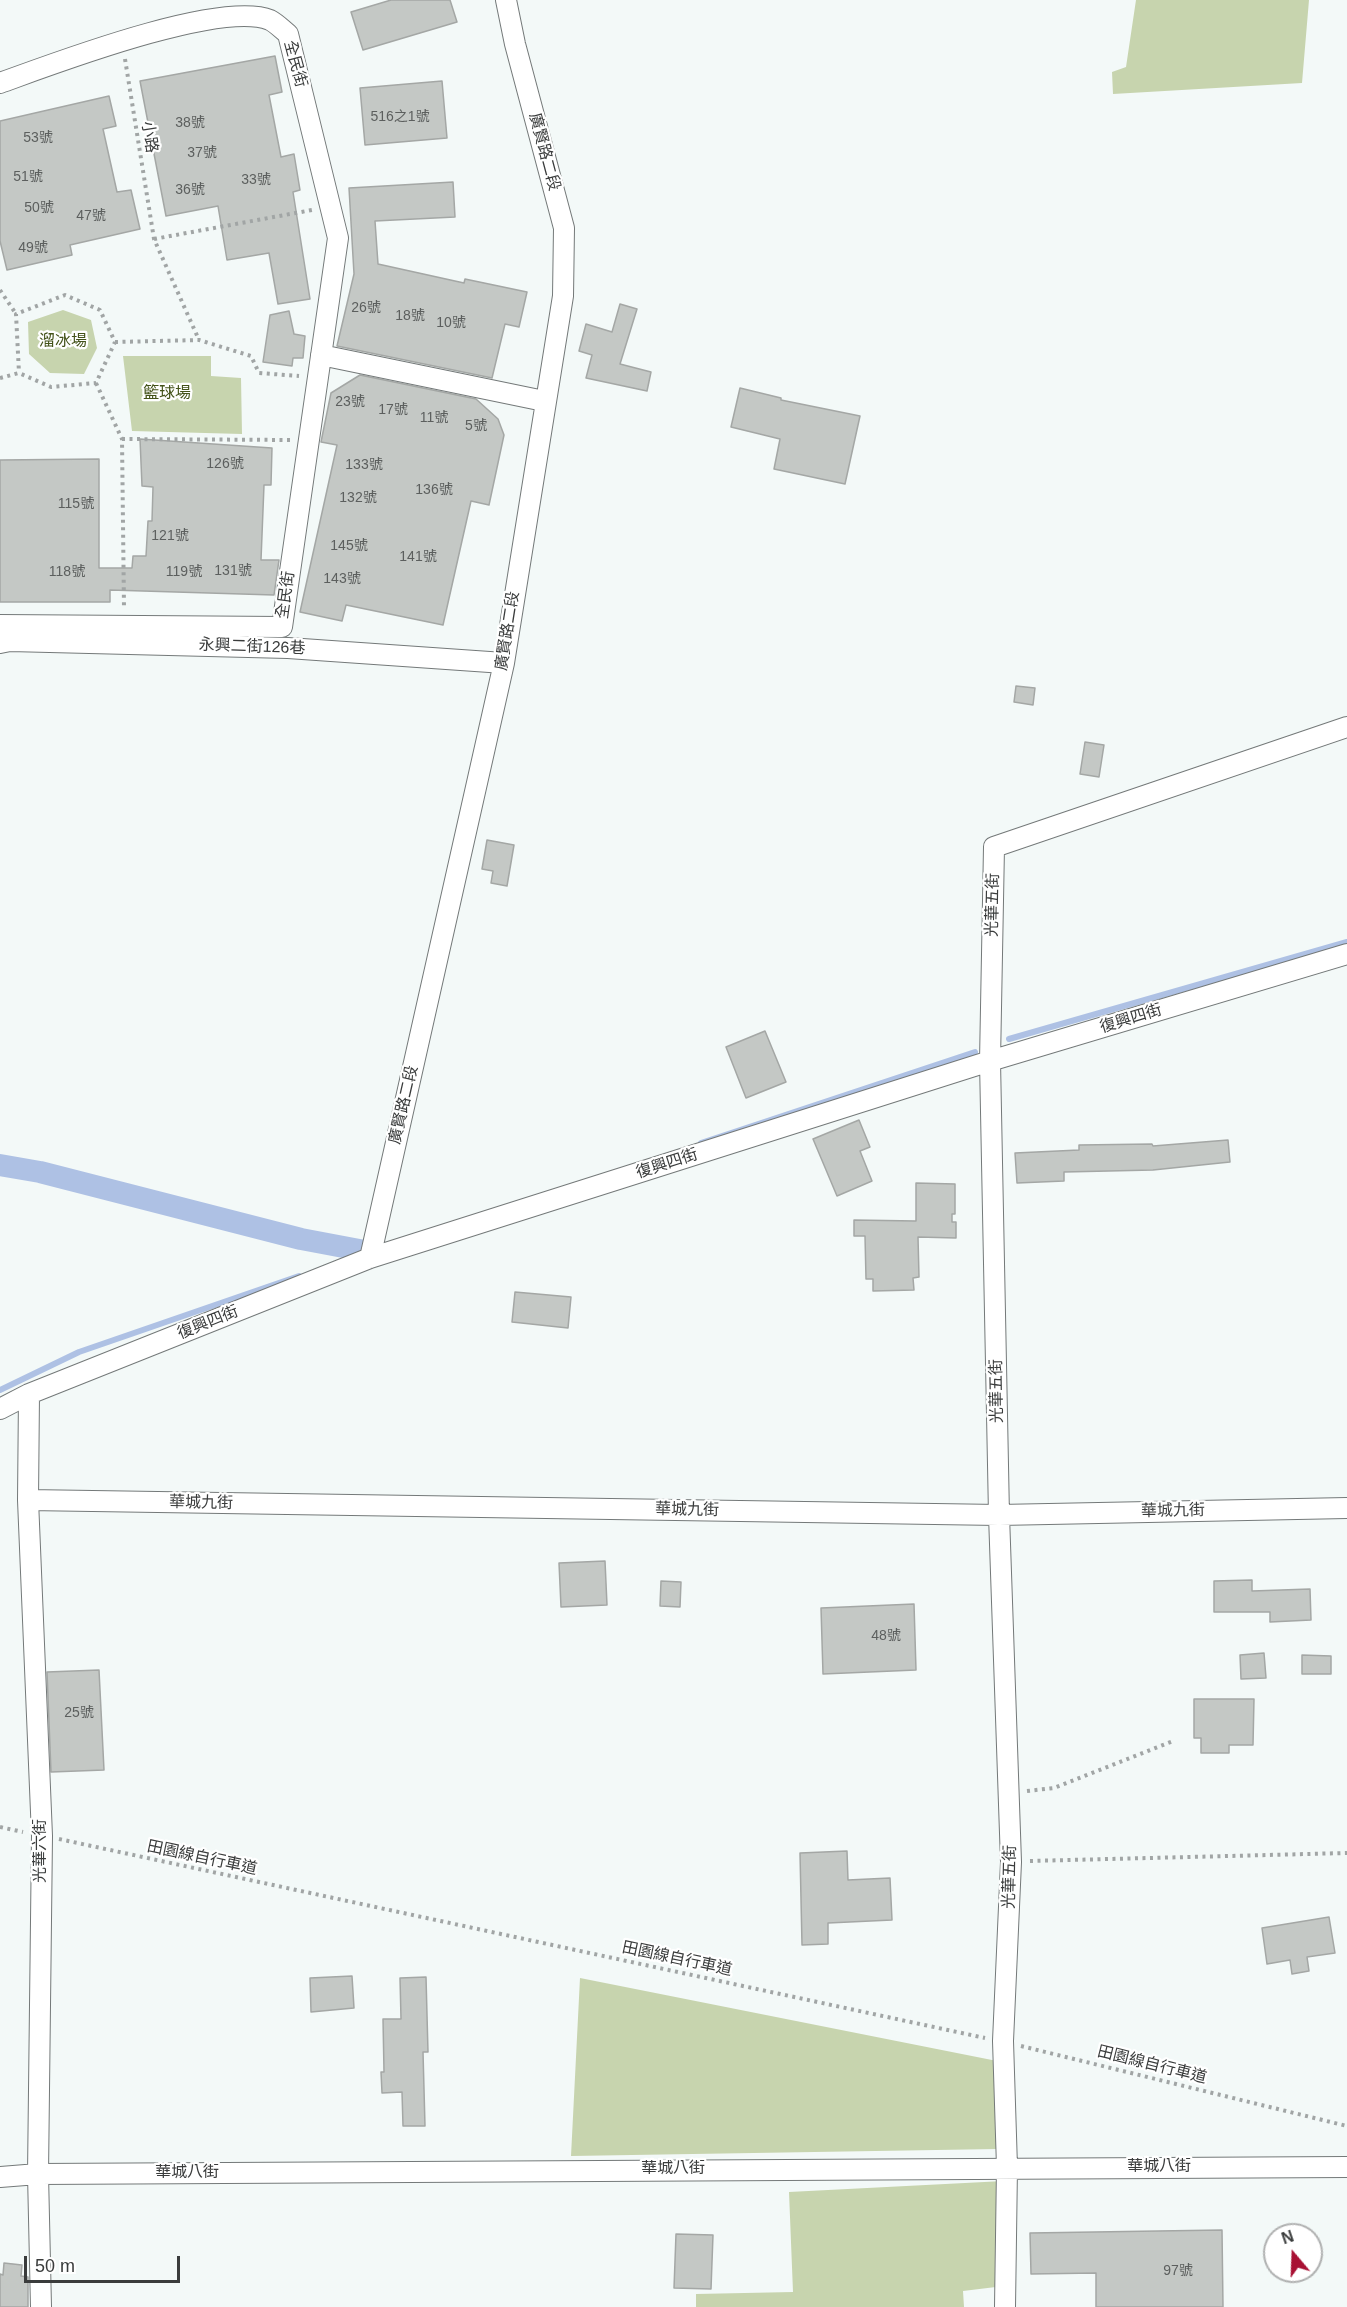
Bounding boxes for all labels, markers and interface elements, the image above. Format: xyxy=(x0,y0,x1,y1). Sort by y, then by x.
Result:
street label: 全民街 xyxy=(280,38,310,90)
house number: 516之1號 xyxy=(370,109,430,125)
street label: 廣賢路二段 xyxy=(524,111,564,193)
house number: 38號 xyxy=(175,115,205,131)
street label: 小路 xyxy=(137,120,161,154)
house number: 53號 xyxy=(23,130,53,146)
house number: 37號 xyxy=(187,145,217,161)
house number: 51號 xyxy=(13,169,43,185)
house number: 33號 xyxy=(241,172,271,188)
house number: 36號 xyxy=(175,182,205,198)
house number: 50號 xyxy=(24,200,54,216)
house number: 47號 xyxy=(76,208,106,224)
house number: 49號 xyxy=(18,240,48,256)
house number: 26號 xyxy=(351,300,381,316)
house number: 18號 xyxy=(395,308,425,324)
house number: 10號 xyxy=(436,315,466,331)
park label: 溜冰場 xyxy=(39,332,87,352)
park label: 籃球場 xyxy=(143,384,191,404)
house number: 23號 xyxy=(335,394,365,410)
house number: 17號 xyxy=(378,402,408,418)
house number: 11號 xyxy=(420,410,448,426)
house number: 5號 xyxy=(465,418,487,434)
house number: 126號 xyxy=(206,456,244,472)
house number: 133號 xyxy=(345,457,383,473)
house number: 136號 xyxy=(415,482,453,498)
house number: 132號 xyxy=(339,490,377,506)
house number: 115號 xyxy=(58,496,94,512)
house number: 121號 xyxy=(151,528,189,544)
house number: 145號 xyxy=(330,538,368,554)
house number: 141號 xyxy=(399,549,437,565)
house number: 131號 xyxy=(214,563,252,579)
house number: 118號 xyxy=(49,564,85,580)
house number: 119號 xyxy=(166,564,202,580)
street label: 全民街 xyxy=(273,570,299,620)
house number: 143號 xyxy=(323,571,361,587)
street label: 廣賢路二段 xyxy=(492,590,524,672)
street label: 永興二街126巷 xyxy=(198,636,306,658)
street label: 光華五街 xyxy=(983,873,1003,937)
street label: 復興四街 xyxy=(1098,1000,1164,1038)
street label: 廣賢路二段 xyxy=(386,1064,422,1146)
street label: 復興四街 xyxy=(634,1145,700,1183)
street label: 復興四街 xyxy=(175,1302,241,1344)
street label: 光華五街 xyxy=(987,1359,1007,1423)
street label: 華城九街 xyxy=(169,1493,233,1513)
street label: 華城九街 xyxy=(655,1500,719,1520)
street label: 華城九街 xyxy=(1141,1501,1205,1521)
house number: 48號 xyxy=(871,1628,901,1644)
house number: 25號 xyxy=(64,1705,94,1721)
street label: 光華六街 xyxy=(31,1819,51,1883)
street label: 田園線自行車道 xyxy=(145,1837,259,1879)
street label: 光華五街 xyxy=(1000,1845,1020,1909)
street label: 田園線自行車道 xyxy=(620,1938,734,1980)
street label: 田園線自行車道 xyxy=(1095,2042,1209,2088)
street label: 華城八街 xyxy=(1127,2157,1191,2177)
street label: 華城八街 xyxy=(641,2159,705,2179)
street label: 華城八街 xyxy=(155,2163,219,2183)
north arrow xyxy=(1263,2223,1323,2283)
text: N xyxy=(1279,2227,1296,2247)
scale bar xyxy=(27,2244,183,2282)
text: 50 m xyxy=(35,2256,75,2276)
house number: 97號 xyxy=(1163,2263,1193,2279)

